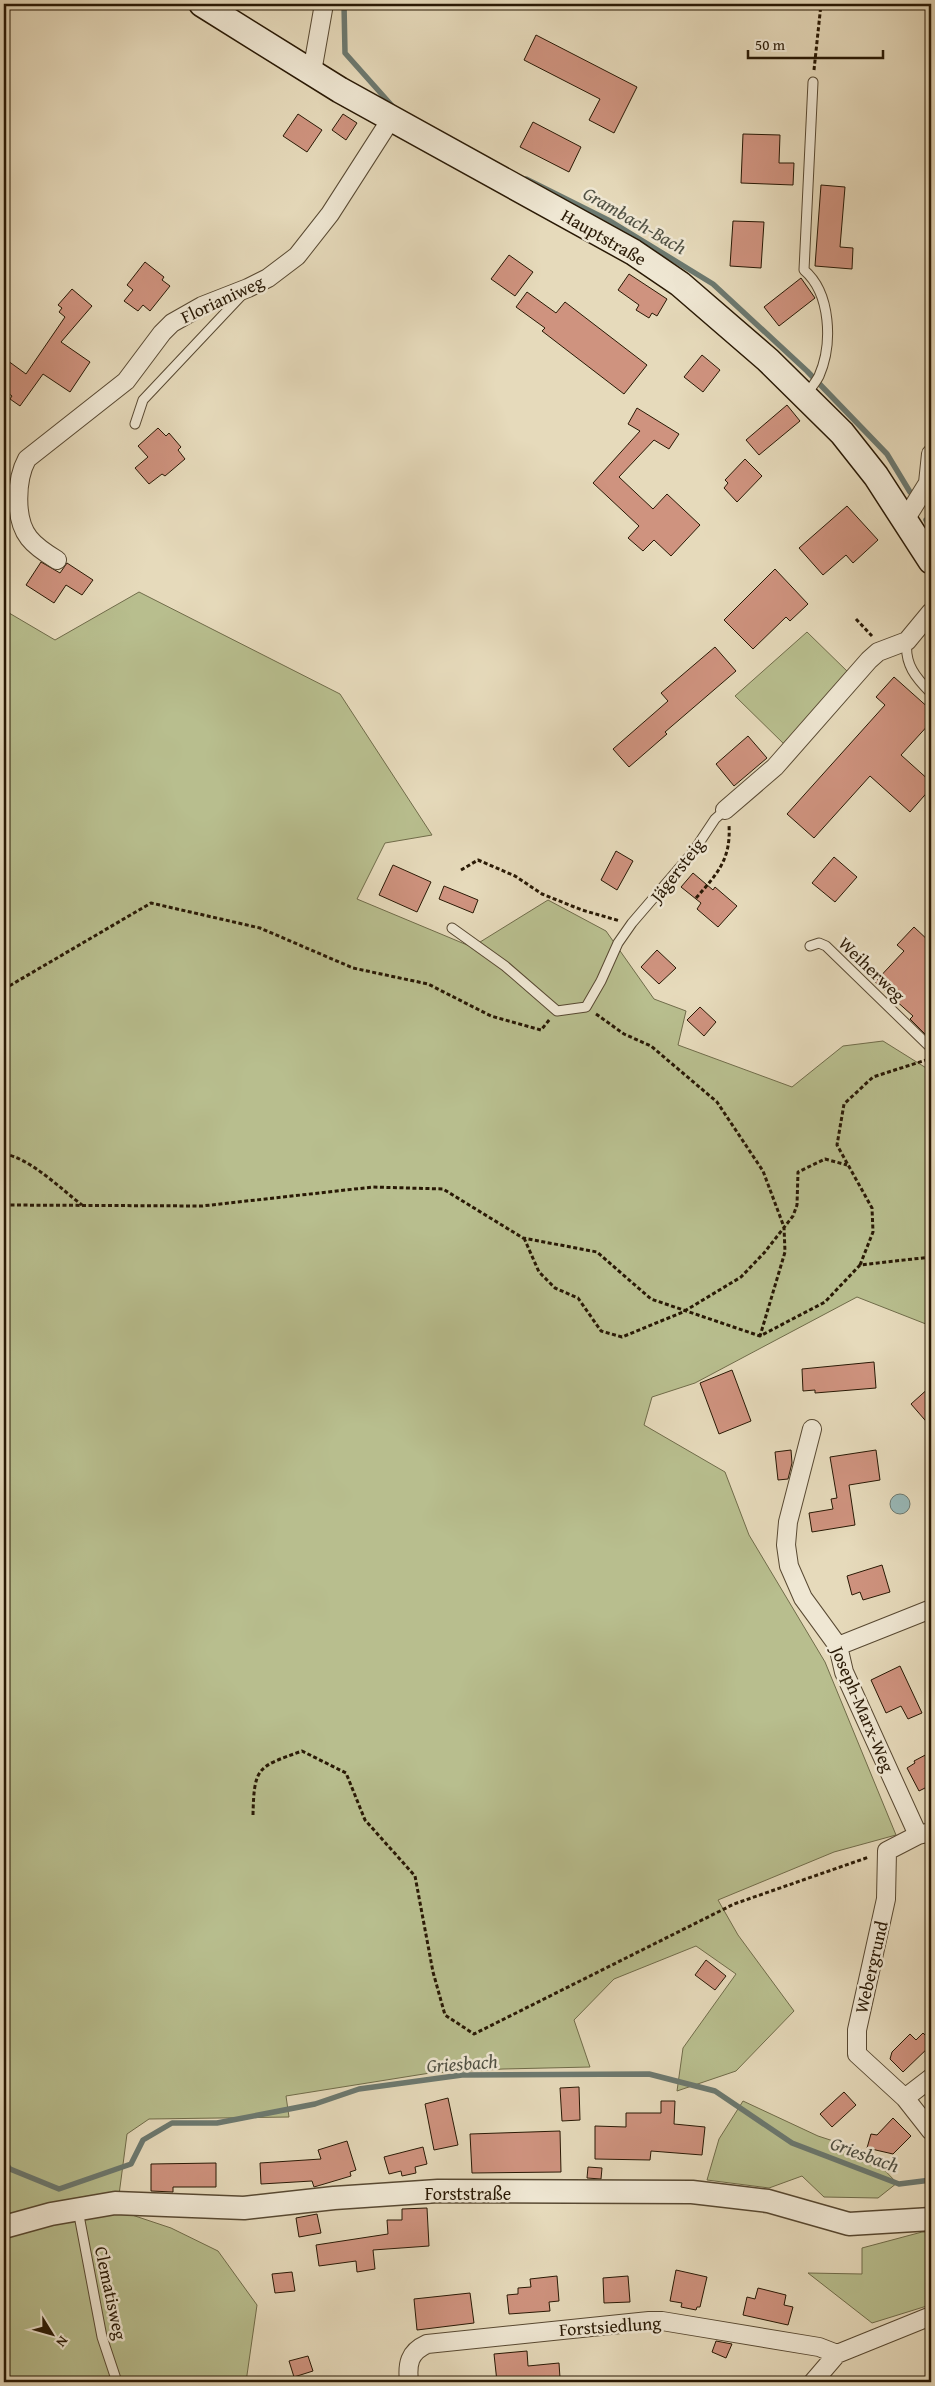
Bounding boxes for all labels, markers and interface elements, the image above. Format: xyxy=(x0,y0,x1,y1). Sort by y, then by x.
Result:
scale bar xyxy=(748,28,882,60)
text: 50 m xyxy=(755,34,786,55)
water label: Grambach-Bach xyxy=(578,179,692,261)
street label: Hauptstraße xyxy=(556,202,652,272)
street label: Florianiweg xyxy=(176,268,268,330)
street label: Jägersteig xyxy=(642,832,711,909)
street label: Weiherweg xyxy=(832,930,912,1008)
street label: Joseph-Marx-Weg xyxy=(824,1640,902,1776)
street label: Webergrund xyxy=(847,1918,895,2016)
water label: Griesbach xyxy=(425,2047,499,2079)
water label: Griesbach xyxy=(827,2129,904,2179)
street label: Forststraße xyxy=(425,2180,511,2207)
street label: Clematisweg xyxy=(88,2244,134,2342)
north arrow xyxy=(28,2308,78,2358)
street label: Forstsiedlung xyxy=(558,2309,662,2343)
text: N xyxy=(51,2332,73,2352)

